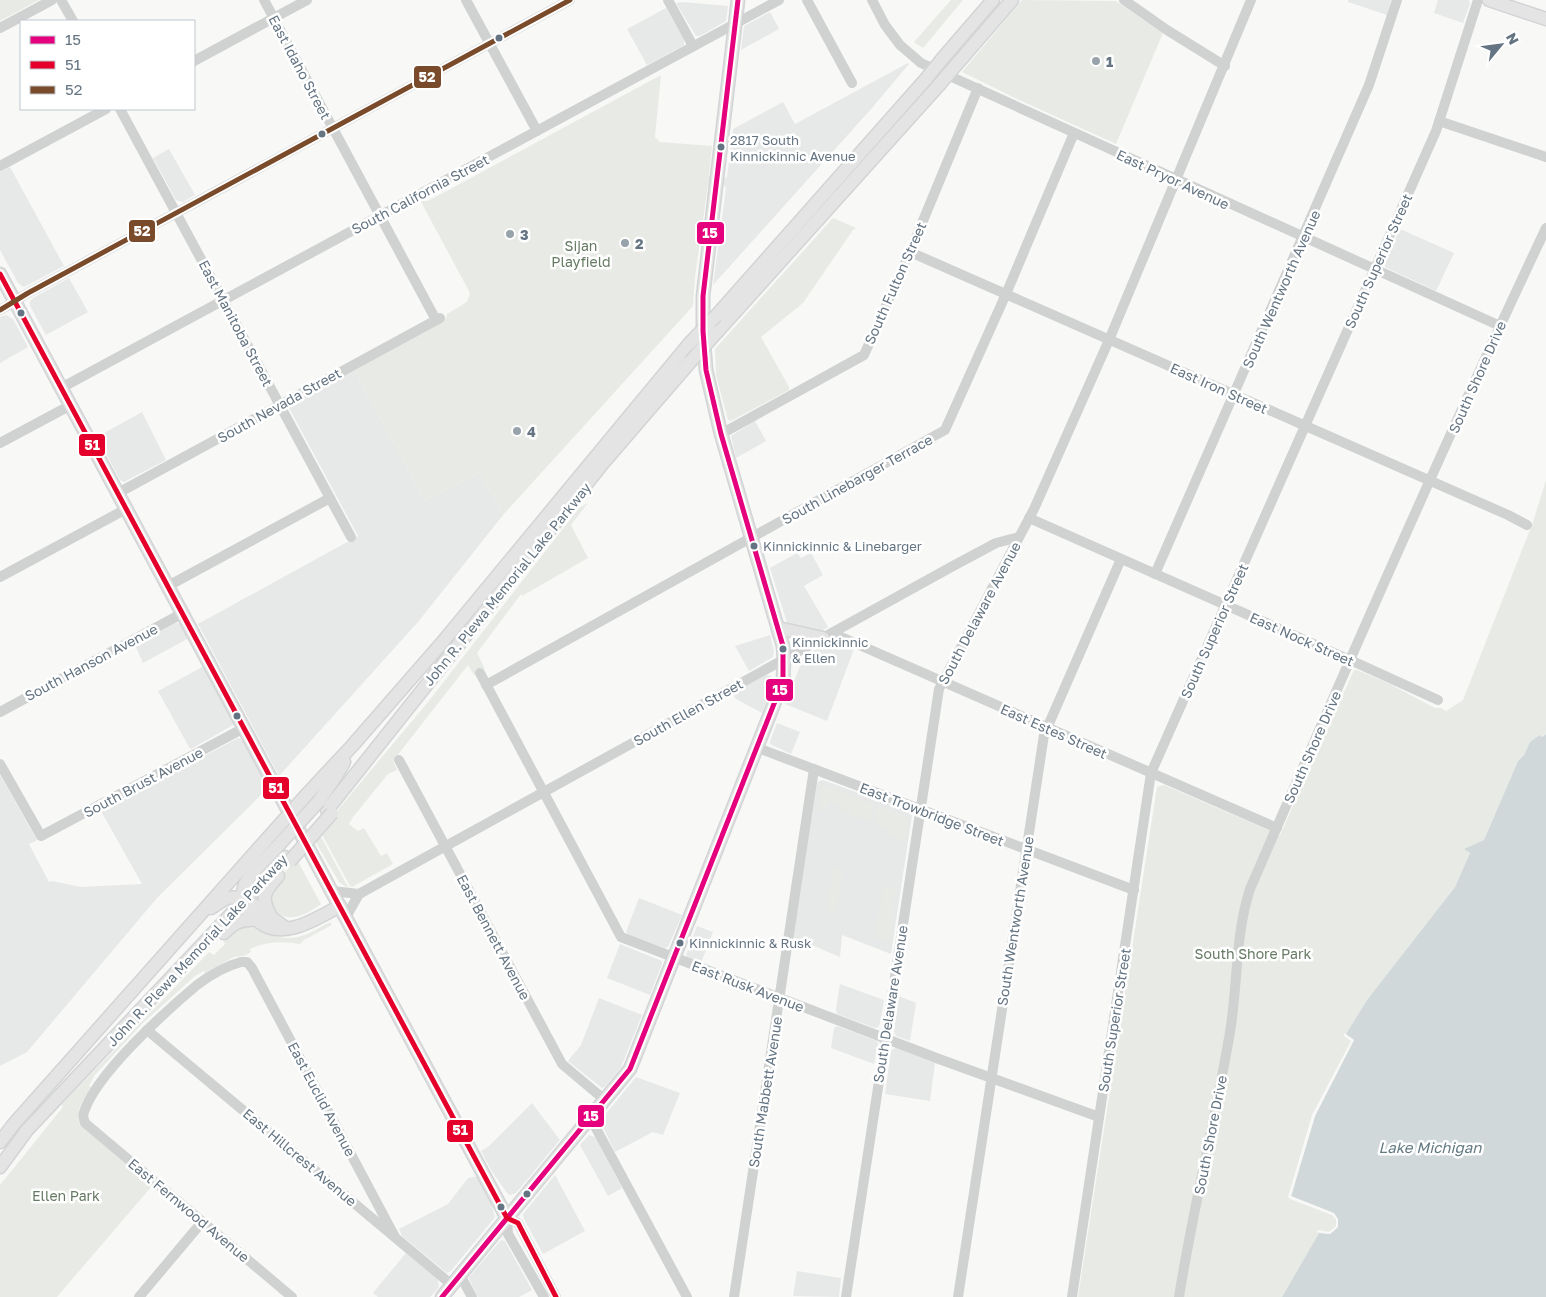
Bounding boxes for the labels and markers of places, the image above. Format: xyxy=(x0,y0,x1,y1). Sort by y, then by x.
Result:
unlabelled marker xyxy=(494,33,504,43)
place label: 1 xyxy=(1106,53,1113,70)
marker: 1 xyxy=(1090,55,1102,67)
unlabelled marker xyxy=(317,129,327,139)
place label: 2817 South Kinnickinnic Avenue xyxy=(730,132,856,164)
marker: 2817 South Kinnickinnic Avenue xyxy=(716,142,726,152)
place label: 3 xyxy=(520,226,529,243)
marker: 3 xyxy=(504,228,516,240)
place label: 2 xyxy=(635,235,644,252)
marker: 2 xyxy=(619,237,631,249)
unlabelled marker xyxy=(16,308,26,318)
place label: 4 xyxy=(527,423,536,440)
marker: 4 xyxy=(511,425,523,437)
place label: Kinnickinnic & Linebarger xyxy=(763,538,922,554)
marker: Kinnickinnic & Linebarger xyxy=(749,541,759,551)
place label: Kinnickinnic & Ellen xyxy=(792,634,868,666)
marker: Kinnickinnic & Ellen xyxy=(778,644,788,654)
unlabelled marker xyxy=(232,711,242,721)
place label: Kinnickinnic & Rusk xyxy=(689,935,812,951)
marker: Kinnickinnic & Rusk xyxy=(675,938,685,948)
unlabelled marker xyxy=(522,1189,532,1199)
unlabelled marker xyxy=(496,1202,506,1212)

